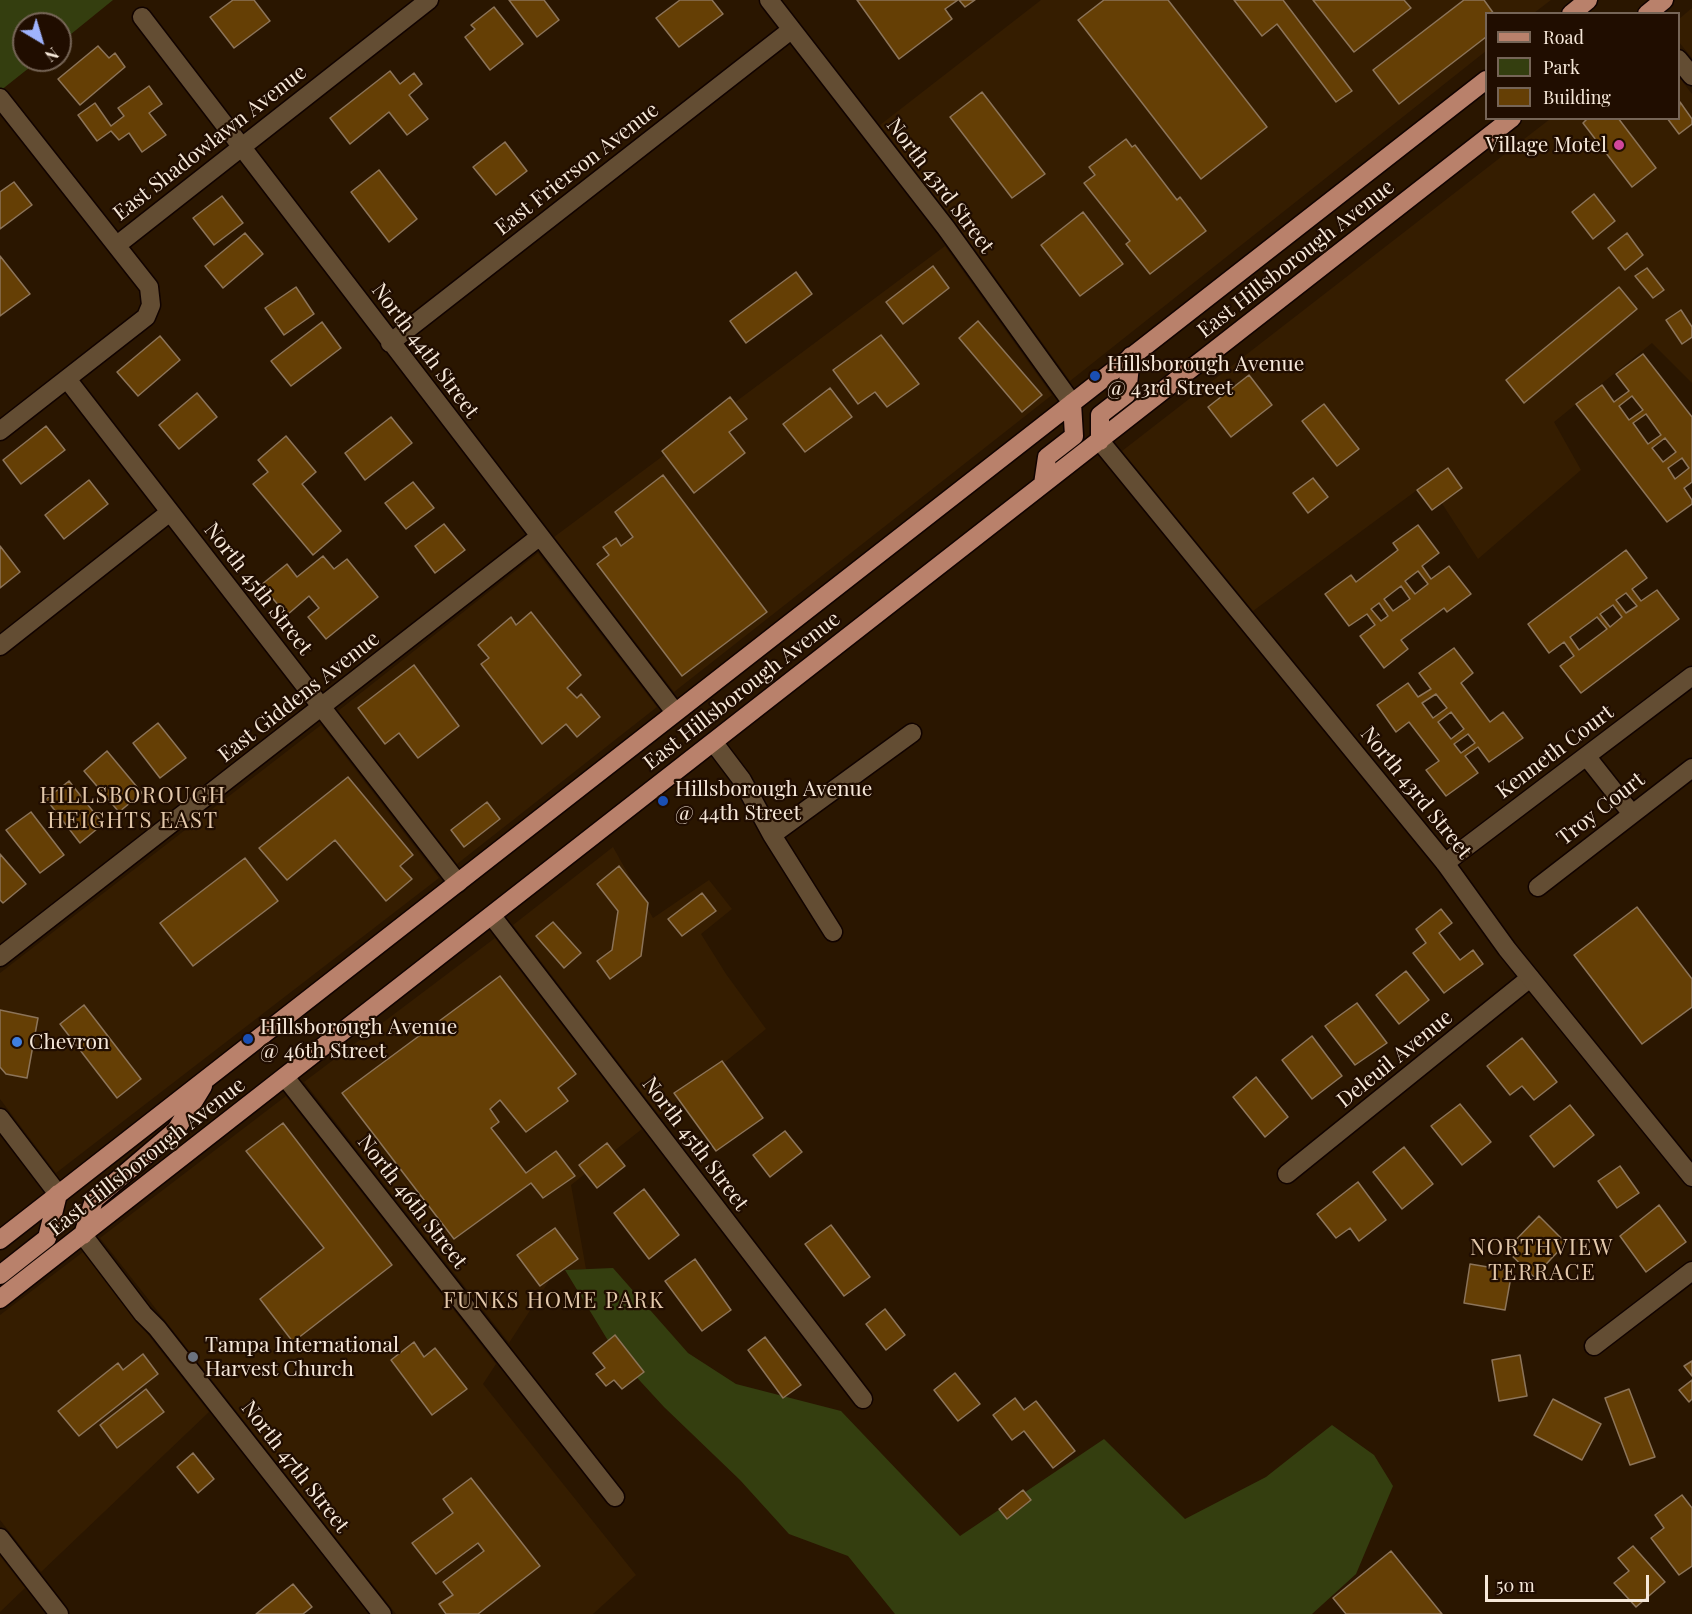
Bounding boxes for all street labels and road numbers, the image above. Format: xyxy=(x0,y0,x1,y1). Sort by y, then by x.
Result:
street label: East Shadowlawn Avenue xyxy=(108,60,312,226)
street label: East Frierson Avenue xyxy=(490,97,664,241)
street label: North 43rd Street xyxy=(881,114,999,258)
street label: East Hillsborough Avenue xyxy=(1193,174,1399,344)
street label: North 44th Street xyxy=(366,279,484,423)
street label: North 45th Street xyxy=(199,518,317,660)
street label: East Hillsborough Avenue xyxy=(639,606,845,776)
street label: East Giddens Avenue xyxy=(213,626,385,768)
street label: Kenneth Court xyxy=(1492,700,1618,804)
street label: North 43rd Street xyxy=(1355,722,1477,864)
street label: Troy Court xyxy=(1552,767,1650,851)
street label: Deleuil Avenue xyxy=(1332,1005,1458,1113)
street label: East Hillsborough Avenue xyxy=(44,1072,250,1242)
street label: North 45th Street xyxy=(637,1072,753,1216)
street label: North 46th Street xyxy=(352,1130,472,1274)
street label: North 47th Street xyxy=(236,1396,354,1538)

